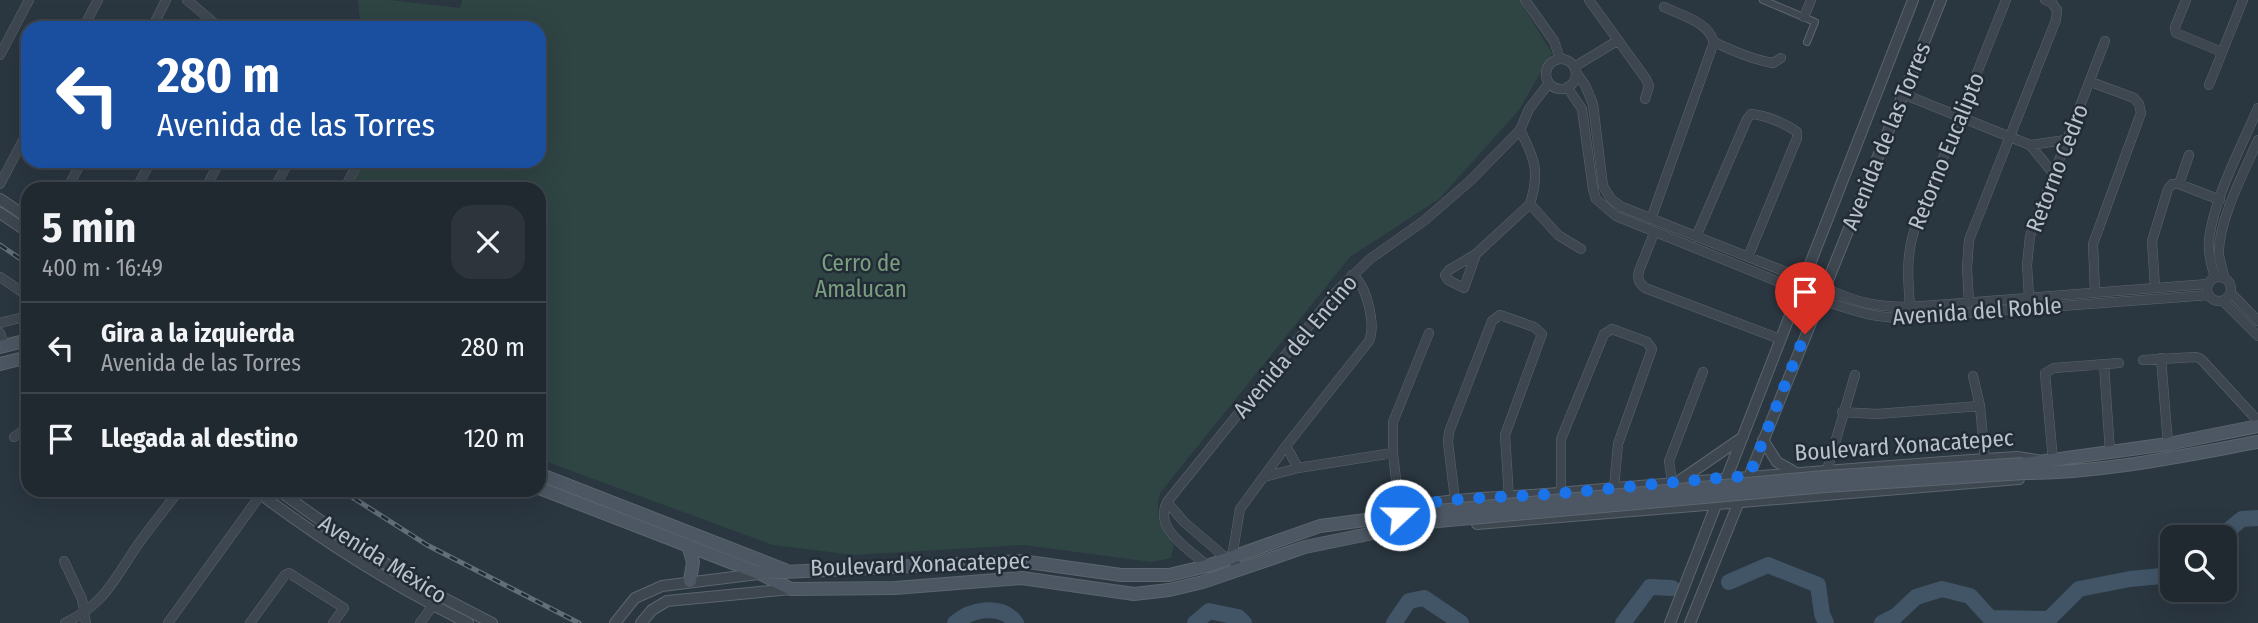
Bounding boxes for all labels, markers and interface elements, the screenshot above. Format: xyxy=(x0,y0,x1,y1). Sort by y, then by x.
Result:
street label: Avenida de las Torres xyxy=(1836,38,1937,234)
text: 280 m xyxy=(157,46,280,105)
icon: left xyxy=(42,49,133,140)
street label: Retorno Eucalipto xyxy=(1902,68,1990,234)
street label: Retorno Cedro xyxy=(2020,100,2094,236)
text: Avenida de las Torres xyxy=(157,106,435,144)
text: 5 min xyxy=(42,203,136,253)
button: close xyxy=(451,205,525,279)
park label: Cerro de Amalucan xyxy=(815,249,907,303)
text: 400 m · 16:49 xyxy=(42,254,163,282)
pin xyxy=(1775,262,1835,334)
street label: Avenida del Encino xyxy=(1227,269,1363,423)
icon: arrive xyxy=(1786,273,1824,311)
street label: Avenida del Roble xyxy=(1891,291,2063,331)
text: Gira a la izquierda xyxy=(101,318,295,349)
icon: left xyxy=(42,329,80,367)
text: 280 m xyxy=(461,332,525,363)
text: Avenida de las Torres xyxy=(101,349,301,377)
icon: arrive xyxy=(42,420,80,458)
text: Llegada al destino xyxy=(101,423,298,454)
text: 120 m xyxy=(464,423,525,454)
street label: Boulevard Xonacatepec xyxy=(1794,423,2015,467)
position arrow xyxy=(1363,478,1437,552)
street label: Avenida México xyxy=(314,509,452,609)
map controls xyxy=(2160,525,2237,602)
button: search xyxy=(2160,525,2237,602)
street label: Boulevard Xonacatepec xyxy=(810,546,1030,582)

